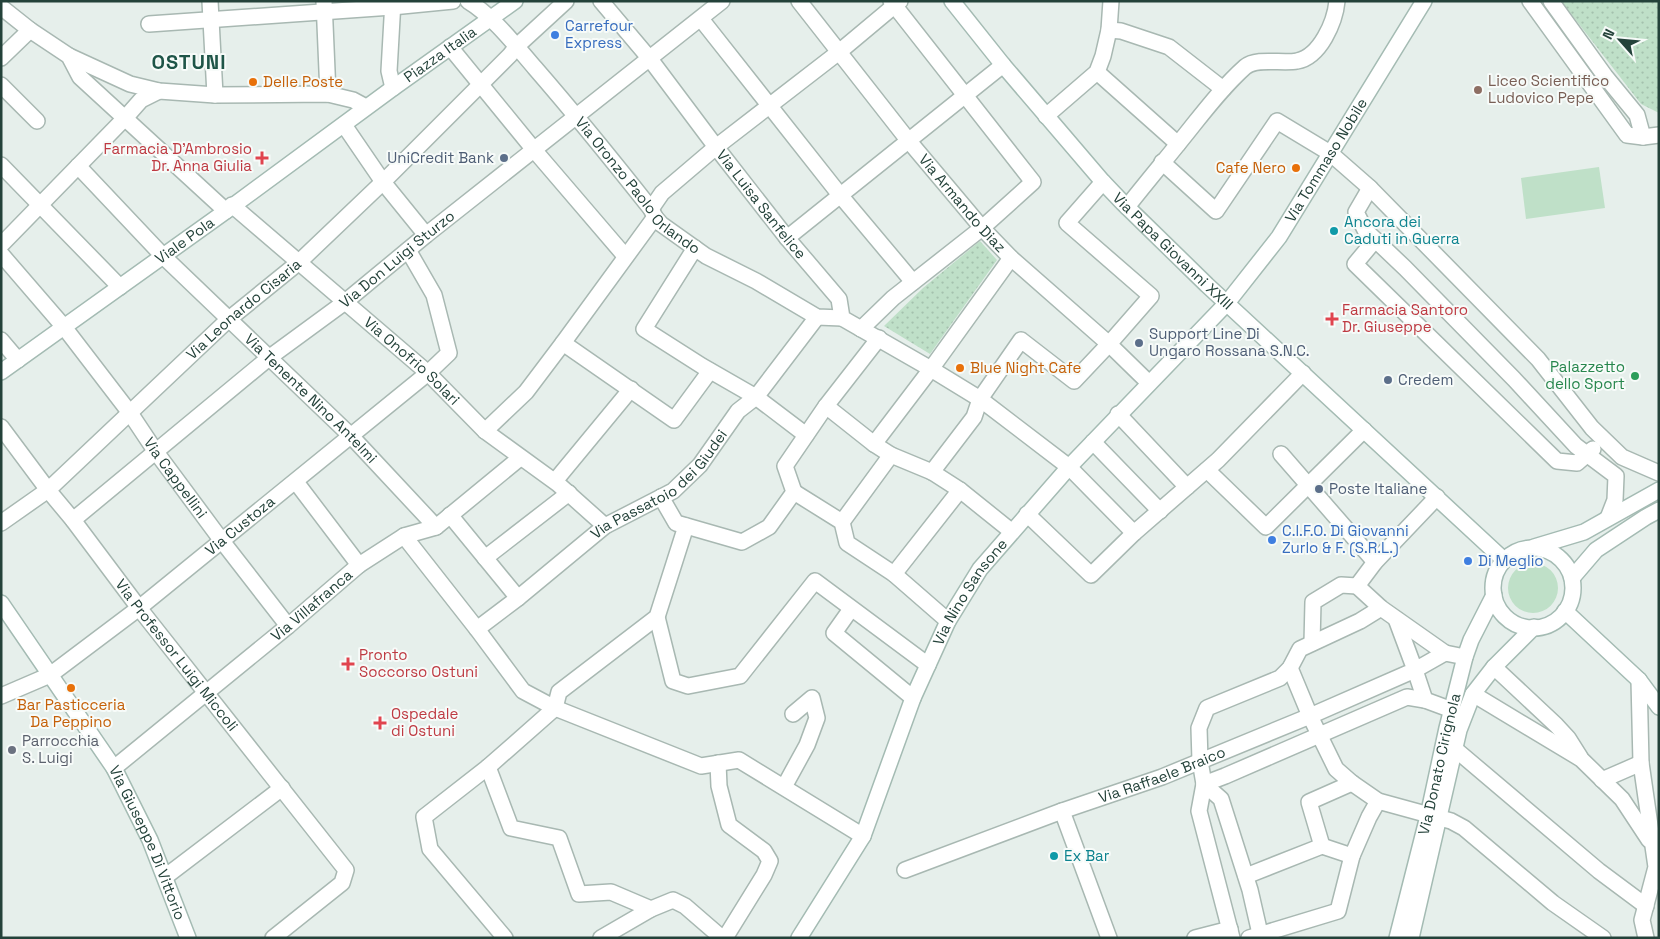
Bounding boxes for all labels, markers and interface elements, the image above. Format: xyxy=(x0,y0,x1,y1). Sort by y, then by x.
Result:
north arrow xyxy=(1595,15,1645,65)
place label: Carrefour Express xyxy=(565,16,634,52)
street label: Piazza Italia xyxy=(400,21,480,86)
text: N xyxy=(1598,26,1619,42)
marker: Carrefour Express xyxy=(549,29,561,41)
district label: OSTUNI xyxy=(151,49,227,75)
place label: Liceo Scientifico Ludovico Pepe xyxy=(1488,71,1609,107)
place label: Delle Poste xyxy=(263,72,343,91)
marker: Delle Poste xyxy=(247,76,259,88)
marker: Liceo Scientifico Ludovico Pepe xyxy=(1472,84,1484,96)
street label: Via Tommaso Nobile xyxy=(1280,94,1371,226)
street label: Via Oronzo Paolo Orlando xyxy=(571,113,704,258)
place label: Farmacia D'Ambrosio Dr. Anna Giulia xyxy=(104,139,252,175)
street label: Via Luisa Sanfelice xyxy=(713,146,811,263)
place label: UniCredit Bank xyxy=(387,148,494,167)
street label: Via Armando Diaz xyxy=(915,150,1010,256)
marker: Farmacia D'Ambrosio Dr. Anna Giulia xyxy=(256,152,268,164)
marker: UniCredit Bank xyxy=(498,152,510,164)
place label: Cafe Nero xyxy=(1216,158,1286,177)
marker: Cafe Nero xyxy=(1290,162,1302,174)
street label: Via Papa Giovanni XXIII xyxy=(1109,188,1237,313)
street label: Via Don Luigi Sturzo xyxy=(335,206,458,312)
street label: Viale Pola xyxy=(151,212,218,268)
place label: Ancora dei Caduti in Guerra xyxy=(1344,212,1460,248)
marker: Ancora dei Caduti in Guerra xyxy=(1328,225,1340,237)
street label: Via Leonardo Cisaria xyxy=(182,254,305,363)
place label: Farmacia Santoro Dr. Giuseppe xyxy=(1342,300,1468,336)
street label: Via Onofrio Solari xyxy=(360,312,464,409)
marker: Farmacia Santoro Dr. Giuseppe xyxy=(1326,313,1338,325)
place label: Support Line Di Ungaro Rossana S.N.C. xyxy=(1149,324,1310,360)
street label: Via Tenente Nino Antelmi xyxy=(241,329,381,467)
marker: Support Line Di Ungaro Rossana S.N.C. xyxy=(1133,337,1145,349)
place label: Palazzetto dello Sport xyxy=(1545,357,1625,393)
place label: Blue Night Cafe xyxy=(970,358,1082,377)
marker: Blue Night Cafe xyxy=(954,362,966,374)
place label: Credem xyxy=(1398,370,1453,389)
marker: Palazzetto dello Sport xyxy=(1629,370,1641,382)
marker: Credem xyxy=(1382,374,1394,386)
street label: Via Passatoio dei Giudei xyxy=(587,426,731,543)
street label: Via Cappellini xyxy=(140,433,212,522)
place label: Poste Italiane xyxy=(1329,479,1427,498)
marker: Poste Italiane xyxy=(1313,483,1325,495)
street label: Via Custoza xyxy=(201,491,279,559)
place label: C.I.F.O. Di Giovanni Zurlo & F. (S.R.L.) xyxy=(1282,521,1409,558)
street label: Via Nino Sansone xyxy=(928,534,1011,648)
marker: C.I.F.O. Di Giovanni Zurlo & F. (S.R.L.) xyxy=(1266,534,1278,546)
place label: Di Meglio xyxy=(1478,551,1544,570)
marker: Di Meglio xyxy=(1462,555,1474,567)
street label: Via Villafranca xyxy=(267,565,356,645)
street label: Via Professor Luigi Miccoli xyxy=(112,575,243,735)
place label: Pronto Soccorso Ostuni xyxy=(359,645,478,681)
marker: Pronto Soccorso Ostuni xyxy=(341,657,355,671)
marker: Bar Pasticceria Da Peppino xyxy=(65,682,77,694)
street label: Via Donato Cirignola xyxy=(1414,691,1465,837)
place label: Bar Pasticceria Da Peppino xyxy=(17,695,126,731)
place label: Ospedale di Ostuni xyxy=(391,704,458,740)
marker: Ospedale di Ostuni xyxy=(373,716,387,730)
place label: Parrocchia S. Luigi xyxy=(22,731,100,767)
street label: Via Raffaele Braico xyxy=(1096,742,1228,807)
marker: Parrocchia S. Luigi xyxy=(6,744,18,756)
street label: Via Giuseppe Di Vittorio xyxy=(105,762,190,923)
place label: Ex Bar xyxy=(1064,846,1110,865)
marker: Ex Bar xyxy=(1048,850,1060,862)

